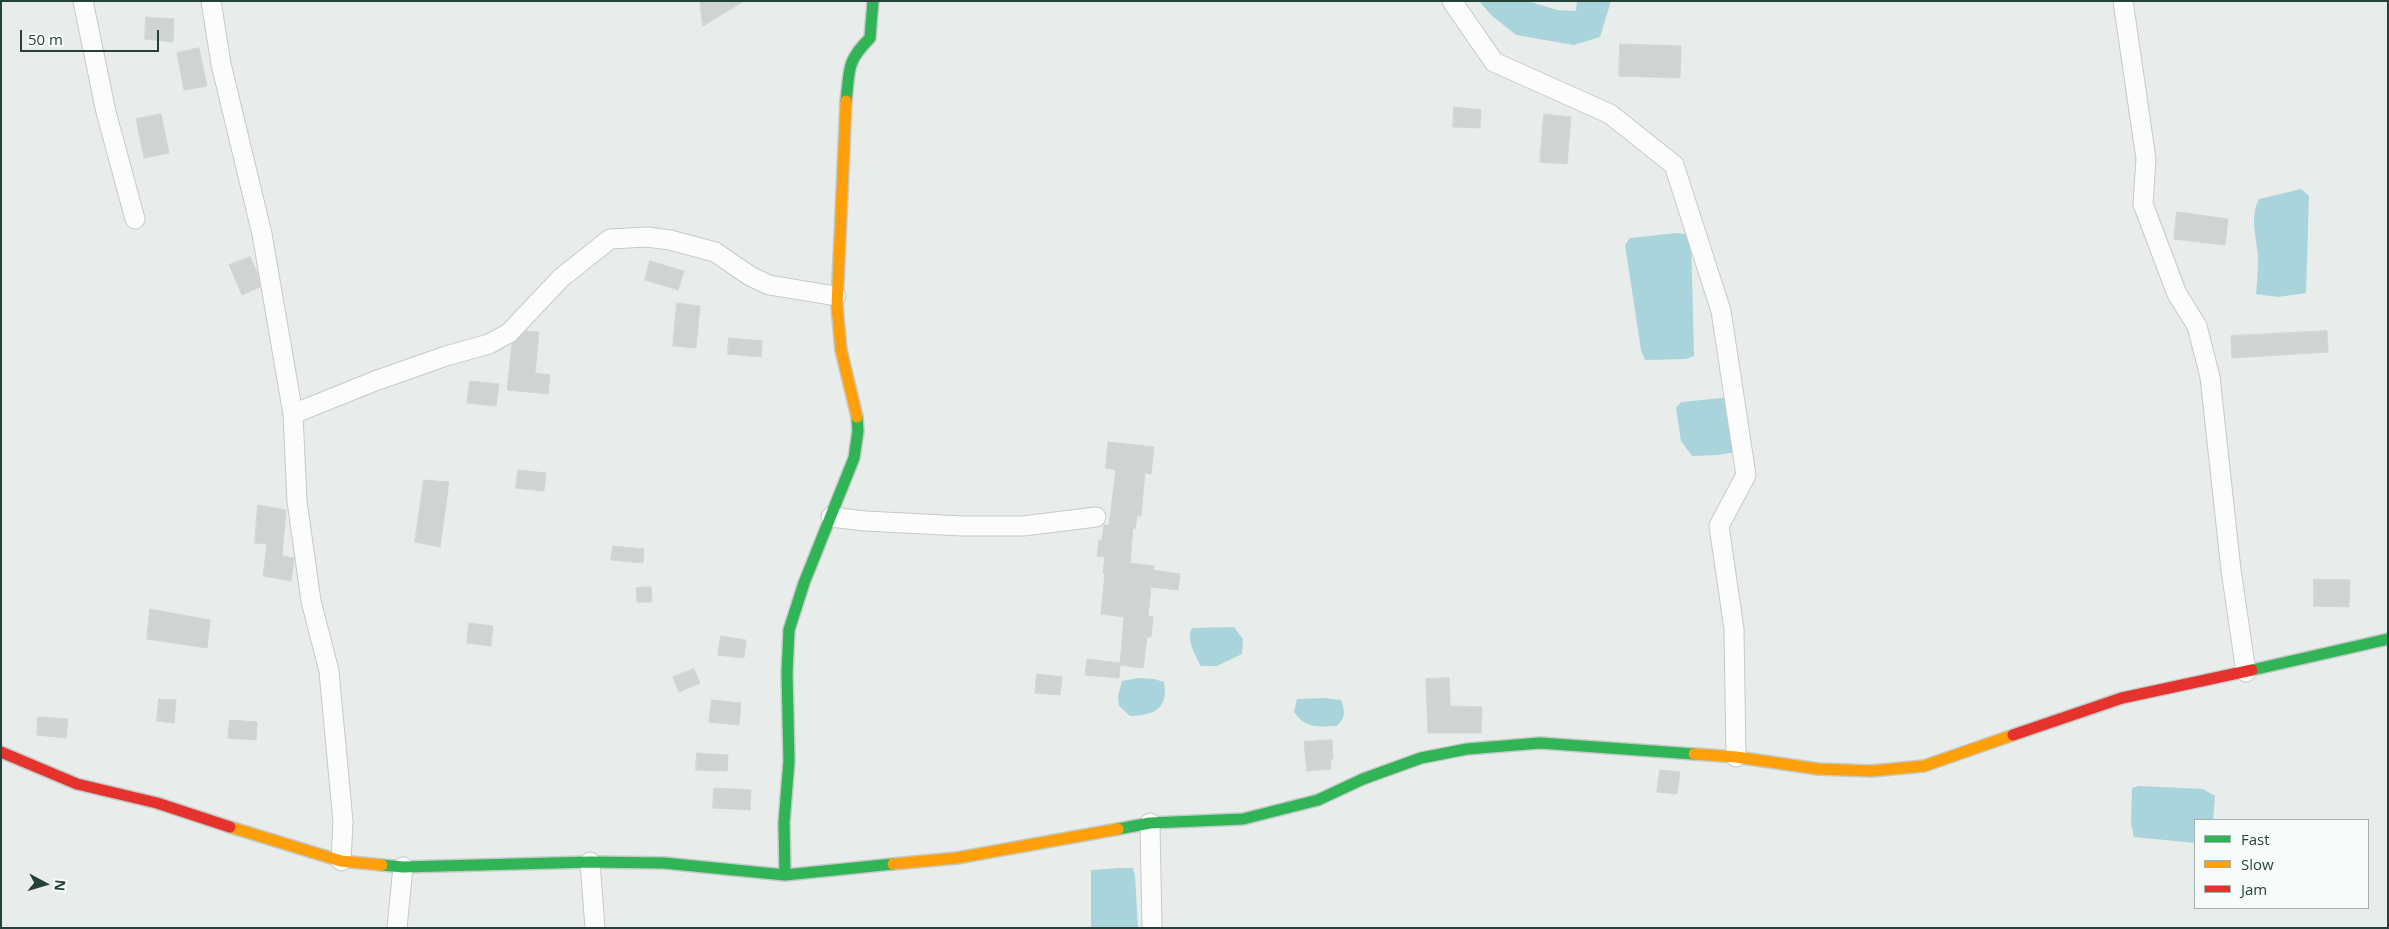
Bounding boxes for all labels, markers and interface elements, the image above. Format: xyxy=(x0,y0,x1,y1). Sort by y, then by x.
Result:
scale bar xyxy=(22,20,161,52)
text: 50 m xyxy=(28,29,63,49)
legend xyxy=(2194,819,2369,909)
text: Fast xyxy=(2241,829,2270,849)
text: Slow xyxy=(2241,854,2274,874)
north arrow xyxy=(20,859,70,909)
text: N xyxy=(50,879,70,892)
text: Jam xyxy=(2241,879,2267,899)

